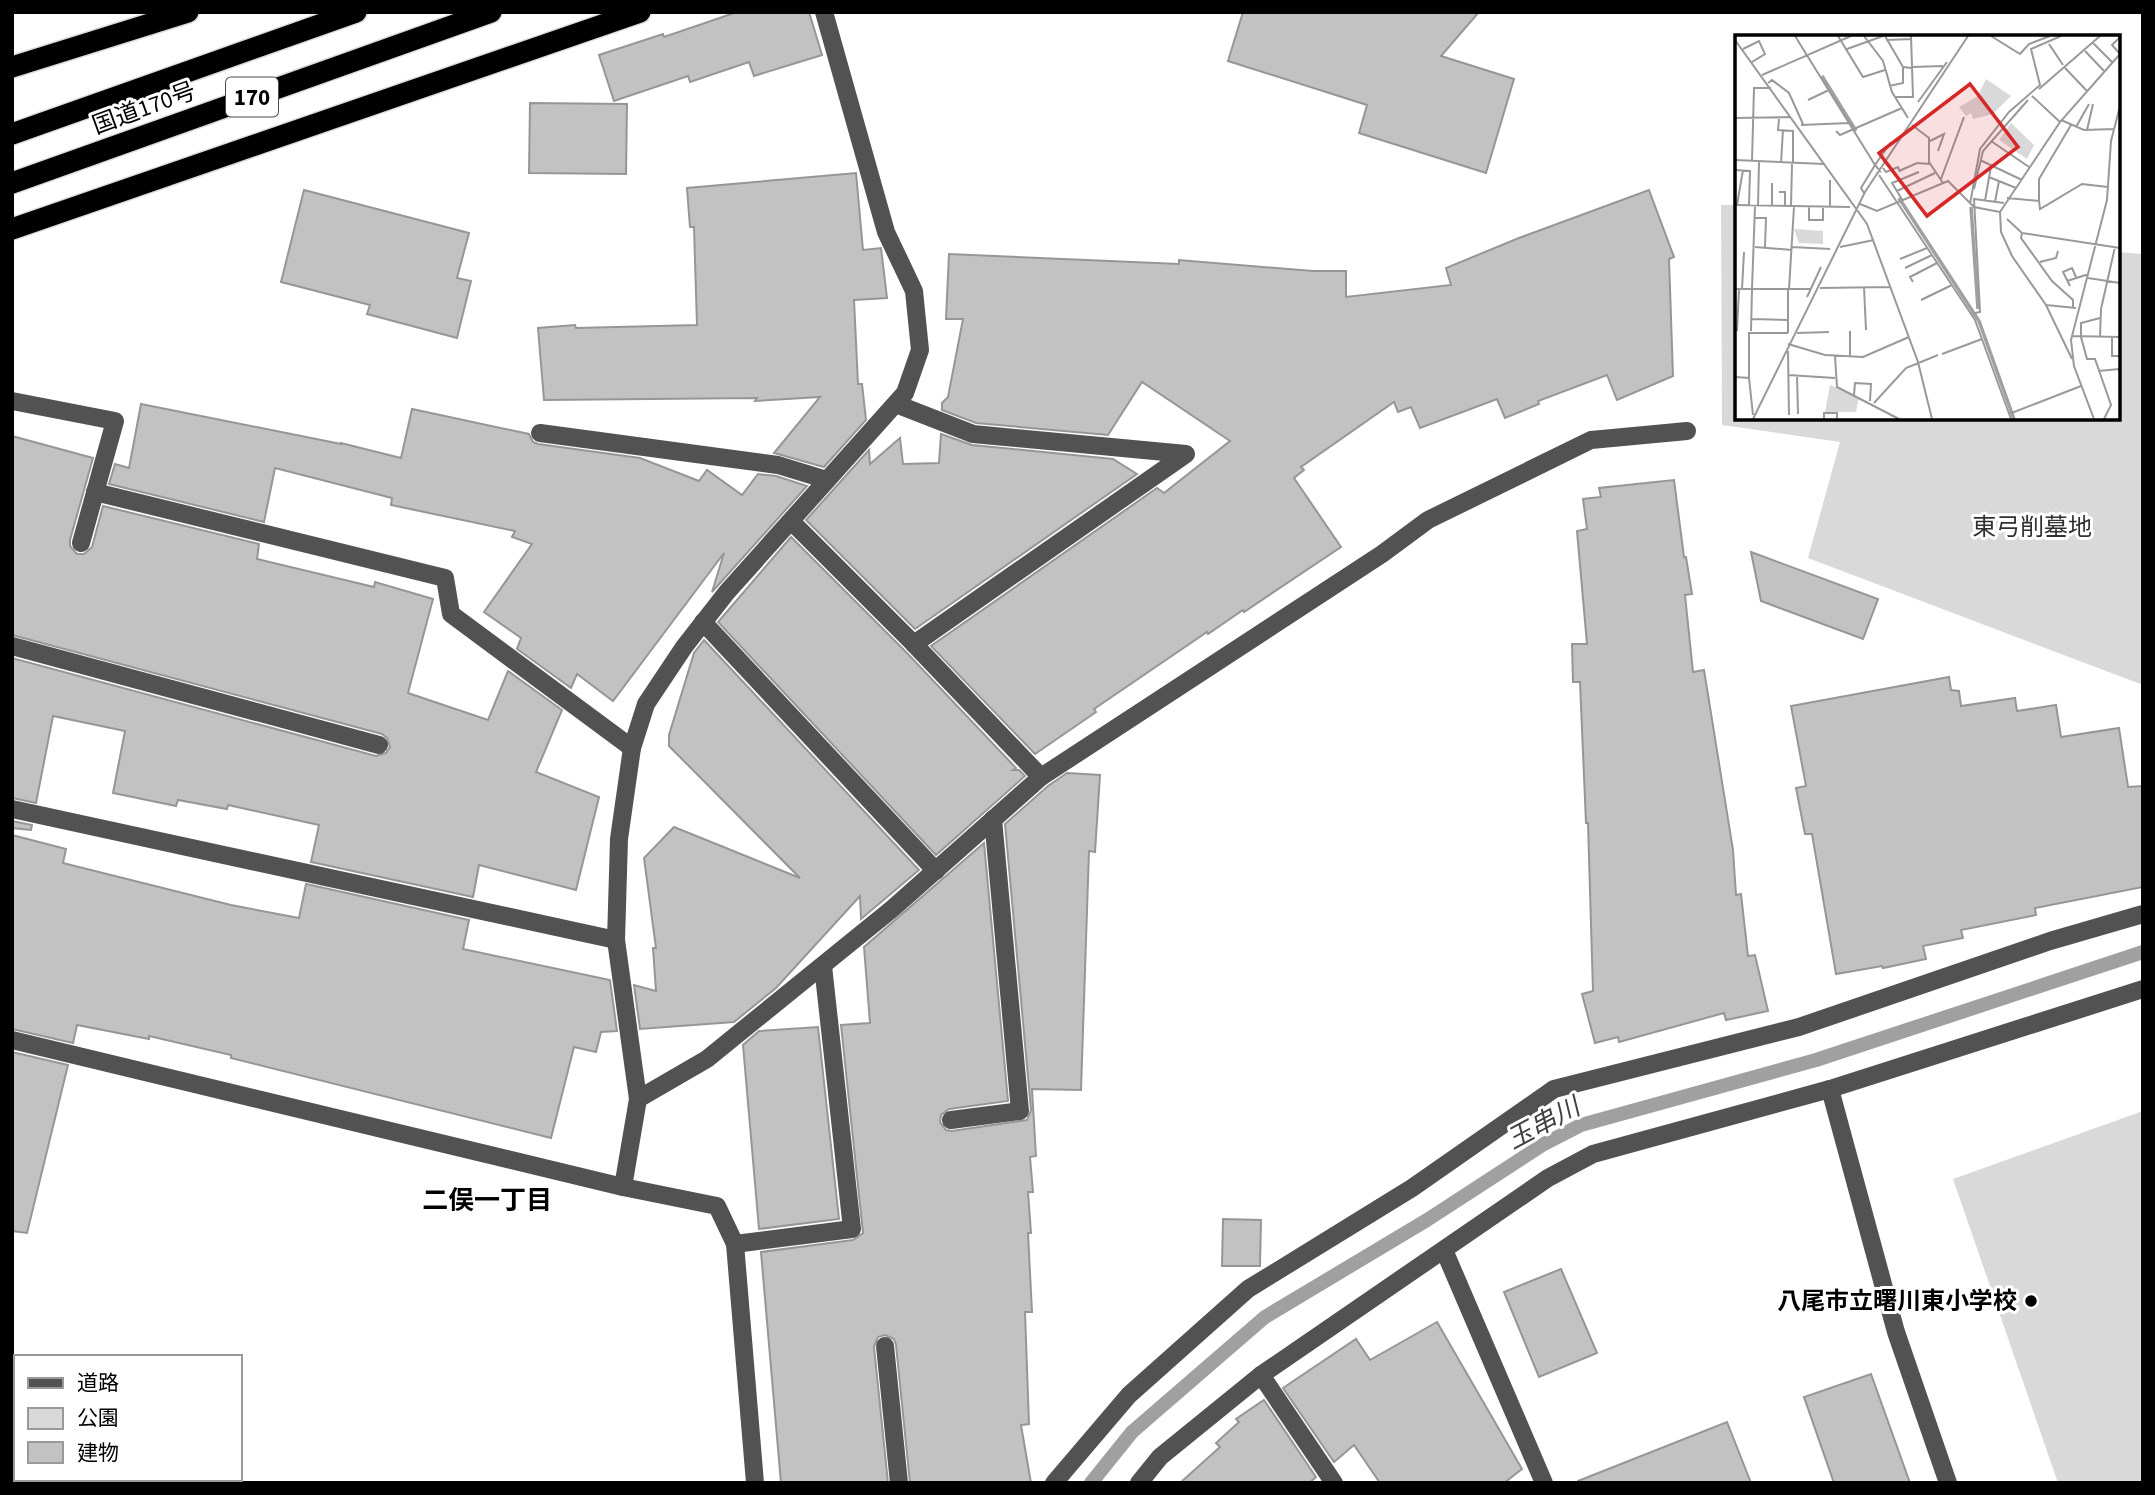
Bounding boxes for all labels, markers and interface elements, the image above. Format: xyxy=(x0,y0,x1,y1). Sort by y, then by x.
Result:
inset map xyxy=(1735,35,2120,420)
street label: 国道170号 xyxy=(88,74,201,143)
road number: 170 xyxy=(226,78,278,116)
park label: 東弓削墓地 xyxy=(1972,510,2092,545)
water label: 玉串川 xyxy=(1500,1087,1589,1158)
district label: 二俣一丁目 xyxy=(422,1182,552,1219)
place label: 八尾市立曙川東小学校 xyxy=(1777,1284,2017,1319)
marker: 八尾市立曙川東小学校 xyxy=(2023,1293,2039,1309)
legend xyxy=(14,1355,242,1481)
text: 道路 xyxy=(77,1368,119,1398)
text: 公園 xyxy=(77,1403,119,1433)
text: 建物 xyxy=(77,1438,119,1468)

